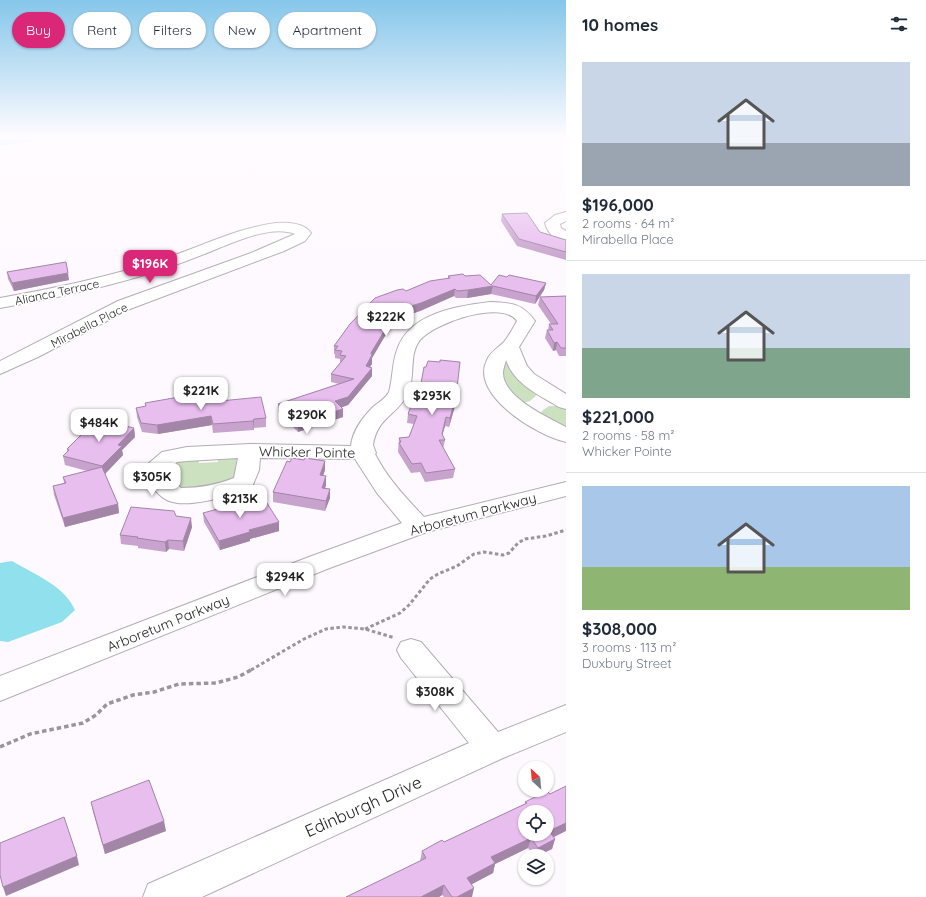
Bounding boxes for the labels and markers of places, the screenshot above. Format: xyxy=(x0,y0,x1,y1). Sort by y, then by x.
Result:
pin: $196K xyxy=(122,250,178,284)
pin: $222K xyxy=(358,303,414,337)
pin: $221K xyxy=(173,377,229,411)
pin: $293K xyxy=(404,382,460,416)
pin: $290K xyxy=(279,401,335,435)
pin: $484K xyxy=(71,409,127,443)
pin: $305K xyxy=(124,463,180,497)
pin: $213K xyxy=(212,485,268,519)
pin: $294K xyxy=(257,563,313,597)
pin: $308K xyxy=(407,678,463,712)

